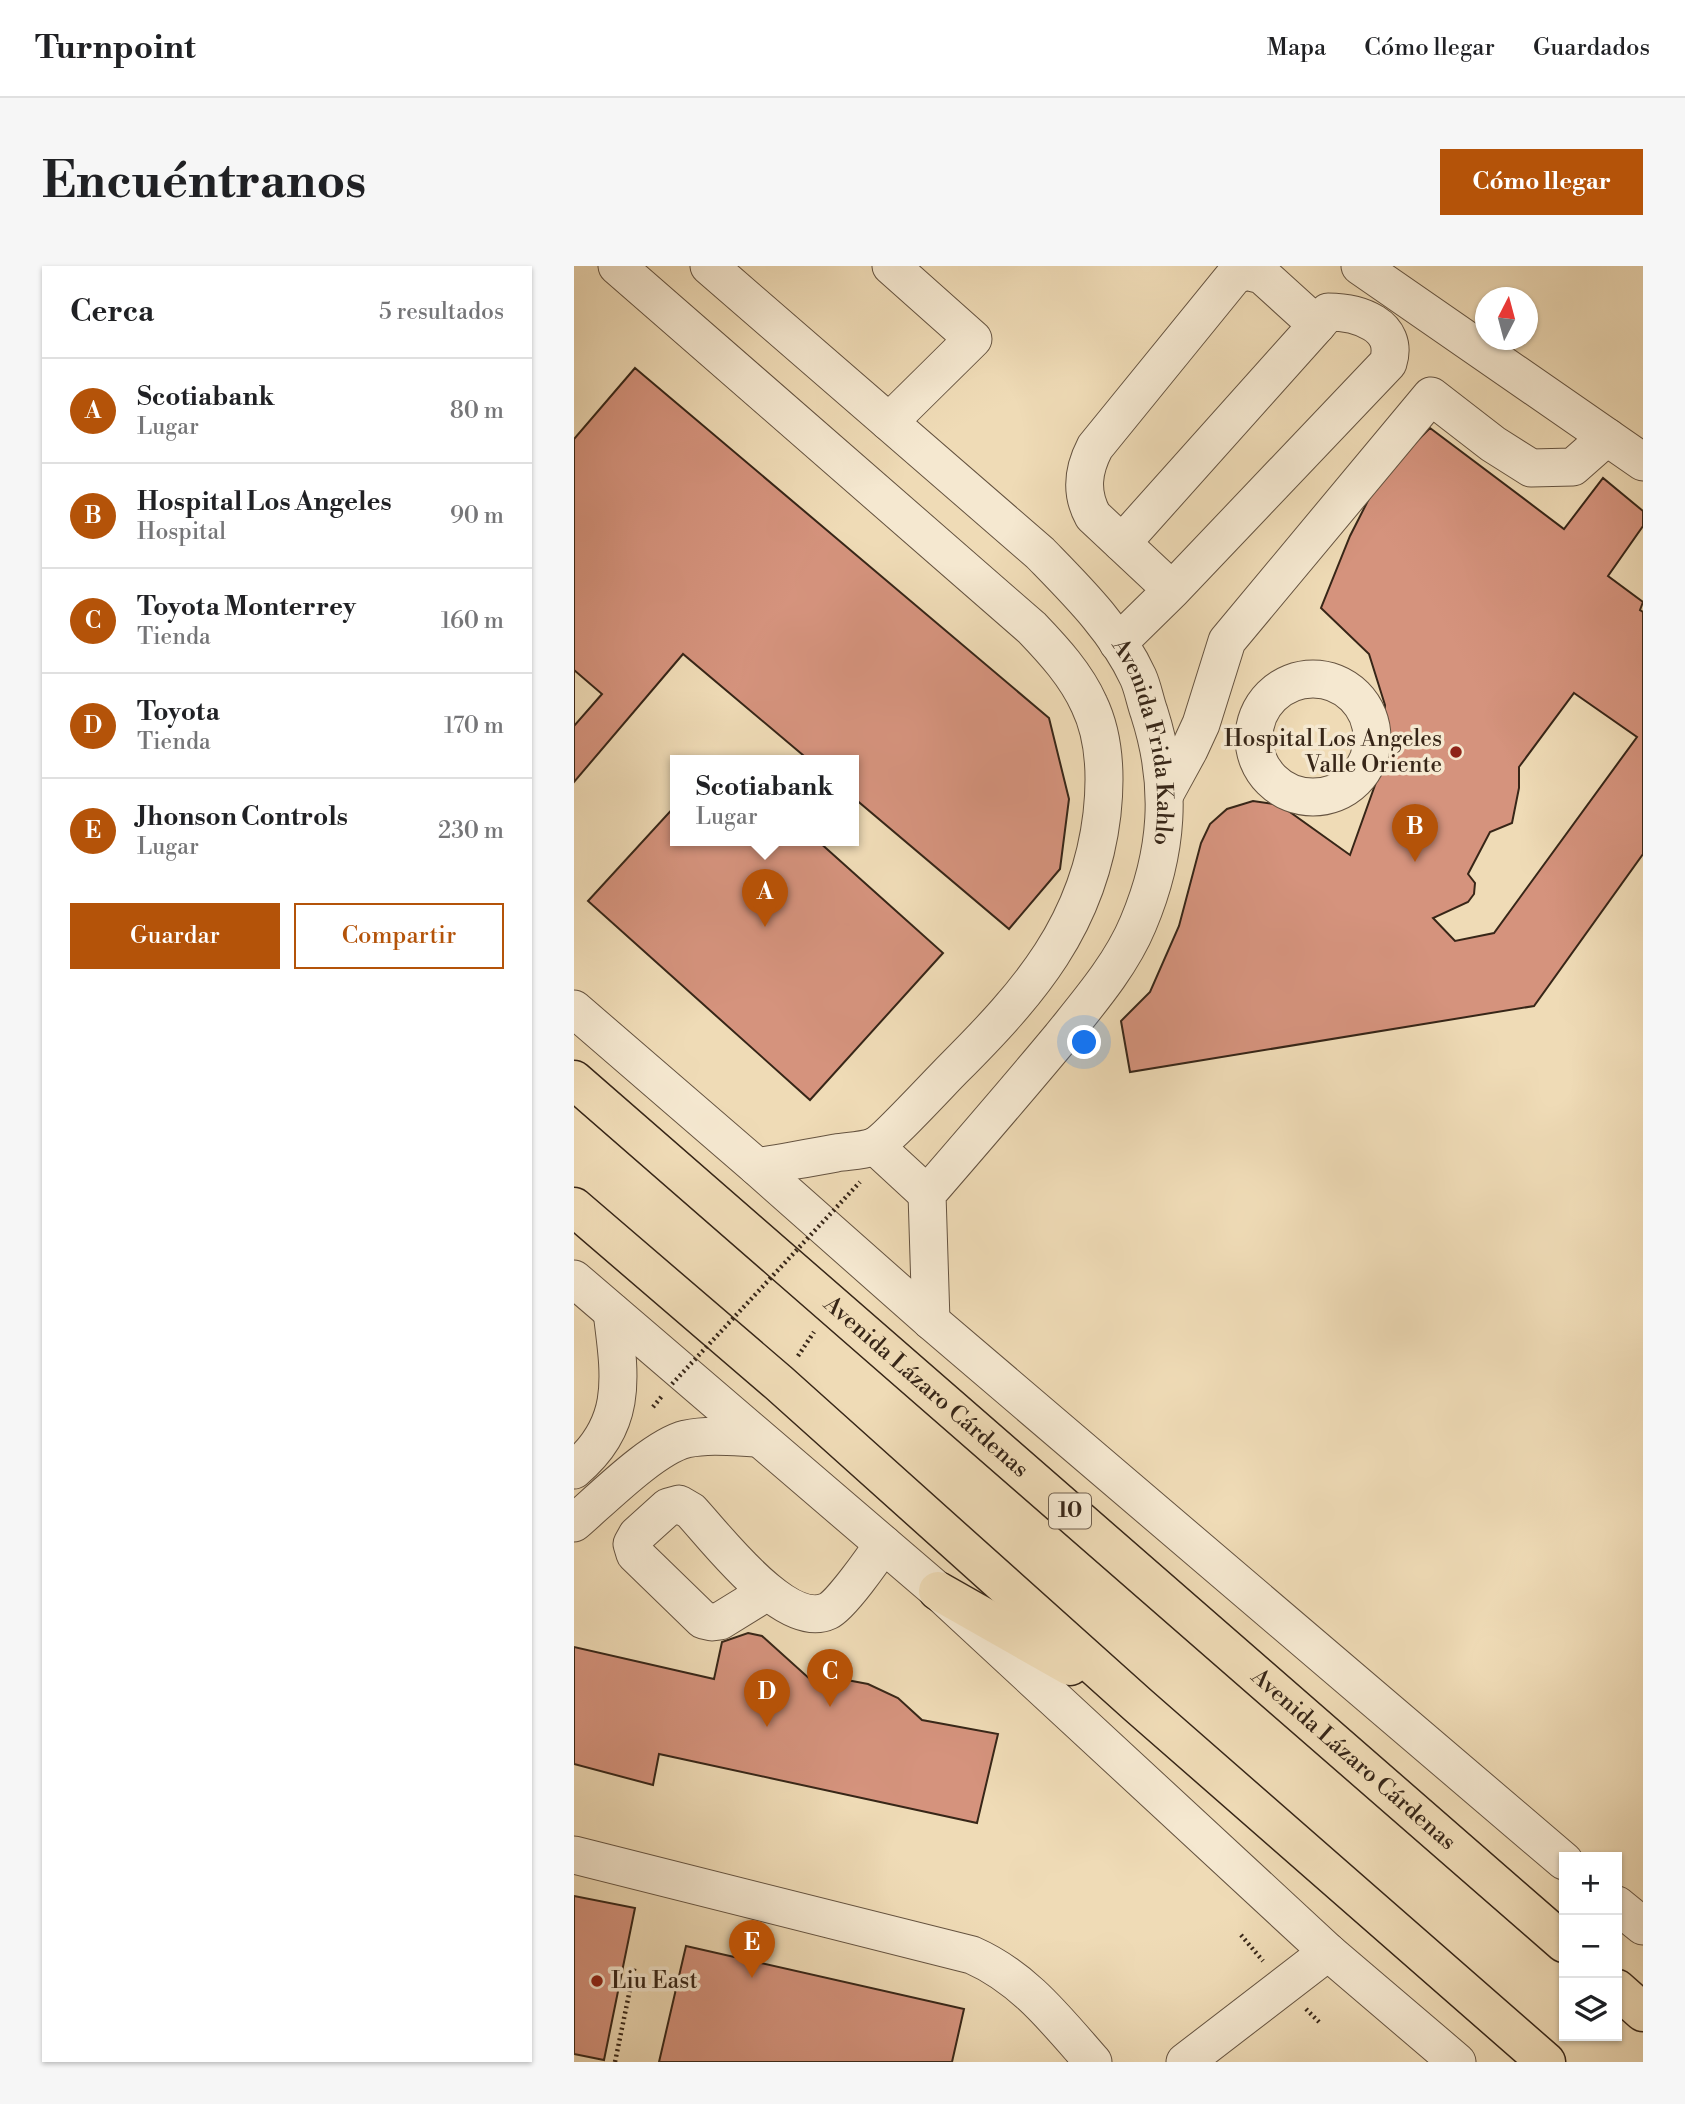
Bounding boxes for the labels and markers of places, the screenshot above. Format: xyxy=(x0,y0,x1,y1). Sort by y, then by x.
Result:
place label: Hospital Los Angeles Valle Oriente xyxy=(1224,725,1442,779)
marker: Hospital Los Angeles Valle Oriente xyxy=(1448,744,1464,760)
pin: B xyxy=(1392,804,1438,862)
pin: A xyxy=(742,869,788,927)
pin: C xyxy=(807,1649,853,1707)
pin: D xyxy=(744,1669,790,1727)
pin: E xyxy=(729,1920,775,1978)
place label: Liu East xyxy=(611,1967,698,1995)
marker: Liu East xyxy=(589,1973,605,1989)

